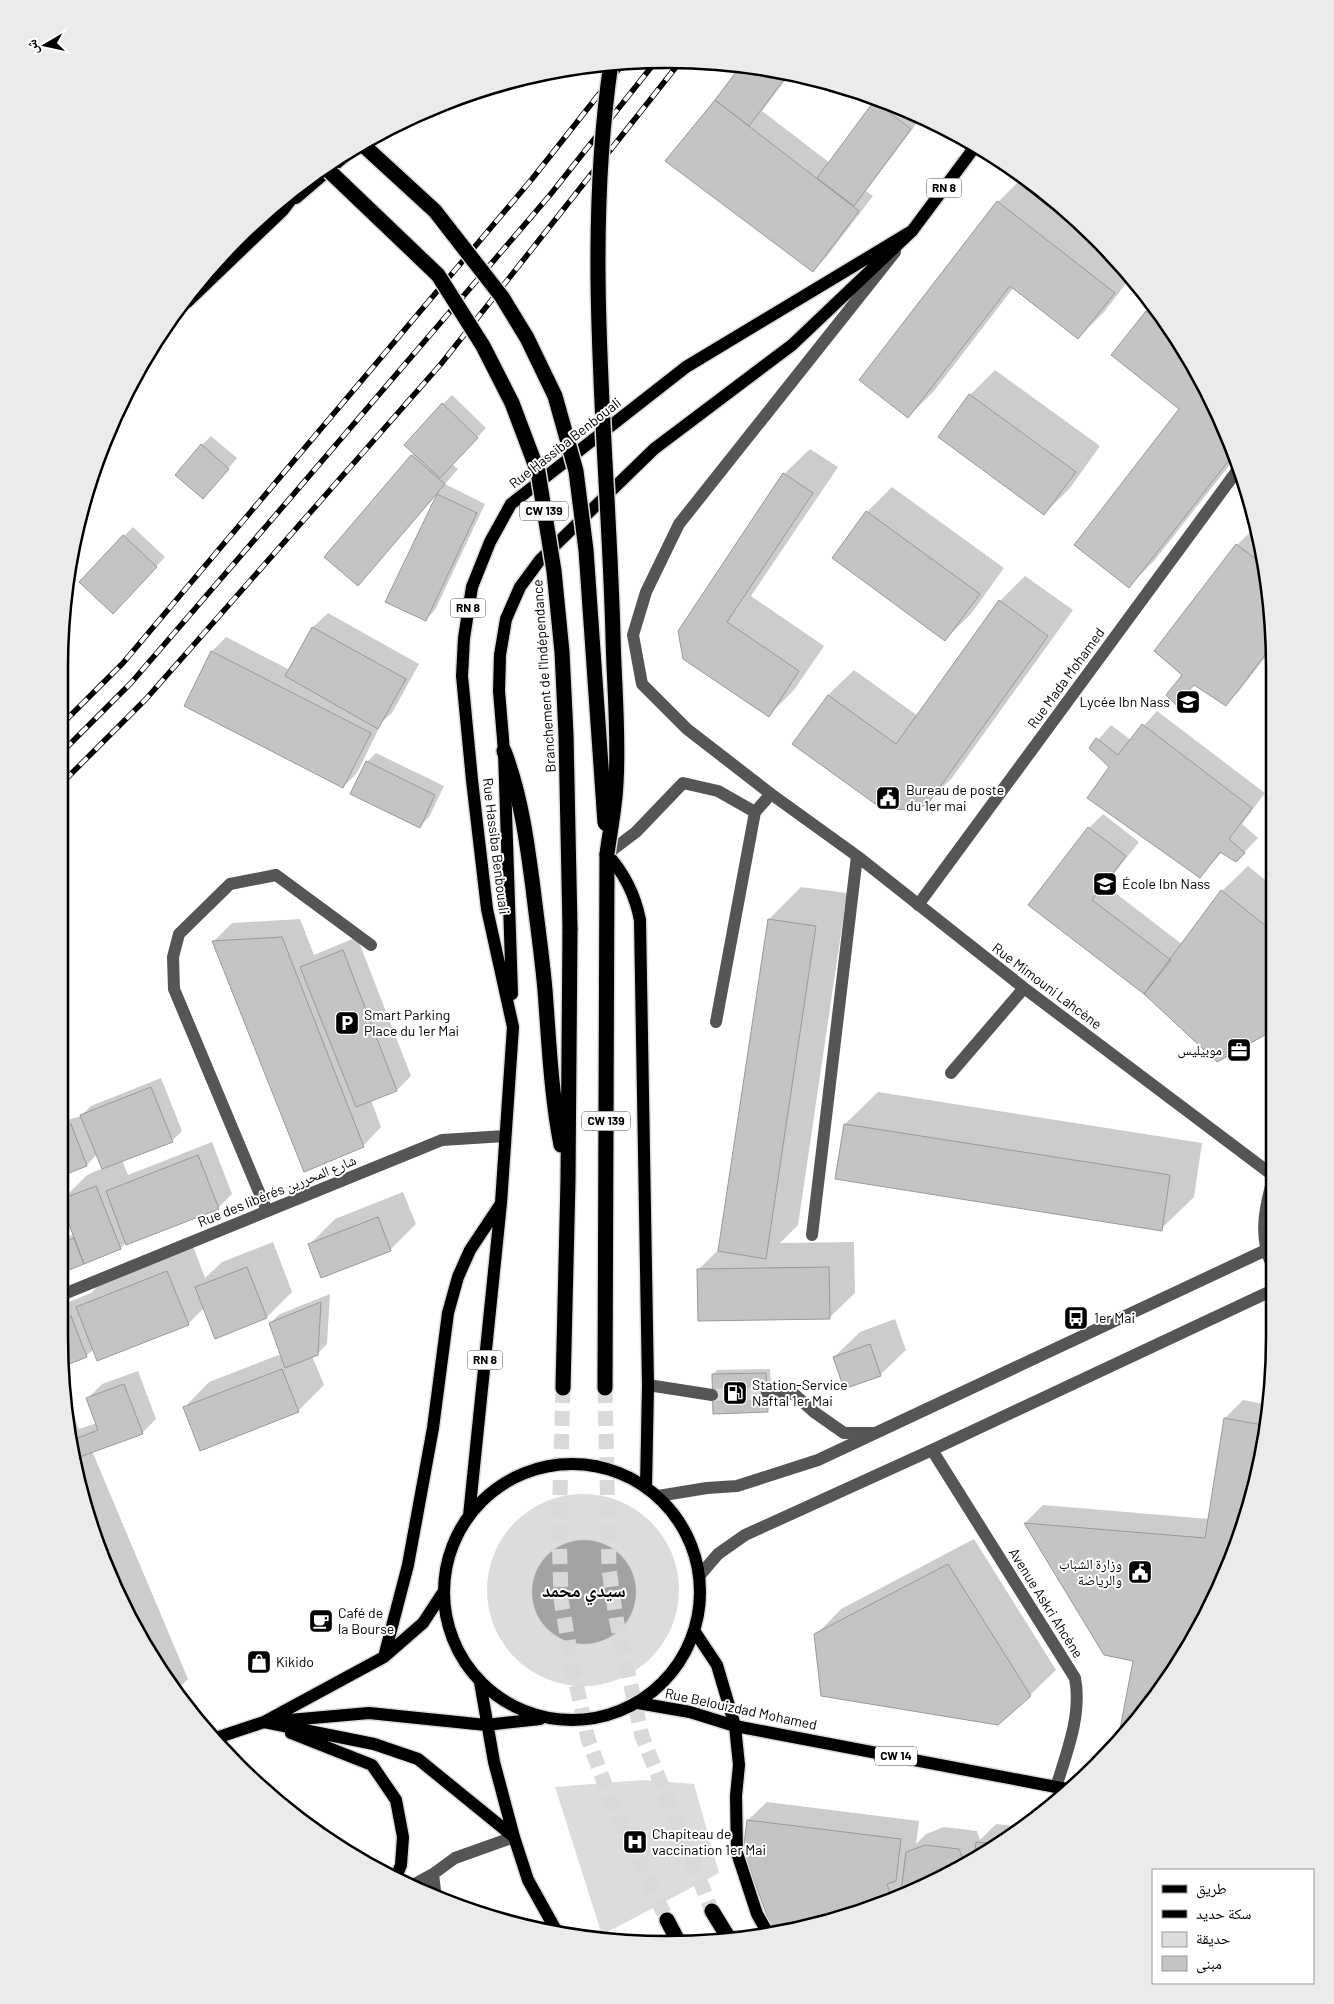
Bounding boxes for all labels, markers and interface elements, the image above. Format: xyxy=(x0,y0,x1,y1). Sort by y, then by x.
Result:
north arrow xyxy=(20,20,70,70)
text: ش xyxy=(22,38,42,56)
road number: RN 8 xyxy=(926,178,962,198)
street label: Rue Hassiba Benbouali xyxy=(505,394,624,492)
road number: CW 139 xyxy=(520,502,568,520)
street label: Branchement de l'Indépendance xyxy=(528,579,559,773)
road number: RN 8 xyxy=(450,598,486,618)
street label: Rue Mada Mohamed xyxy=(1023,624,1108,731)
school or university icon: Lycée Ibn Nass xyxy=(1175,689,1201,715)
place label: Lycée Ibn Nass xyxy=(1080,693,1170,710)
street label: Rue Hassiba Benbouali xyxy=(480,777,513,915)
place label: Bureau de poste du 1er mai xyxy=(906,781,1004,814)
public building icon: Bureau de poste du 1er mai xyxy=(875,785,901,811)
school or university icon: École Ibn Nass xyxy=(1092,871,1118,897)
place label: École Ibn Nass xyxy=(1122,875,1211,892)
street label: Rue Mimouni Lahcène xyxy=(989,939,1105,1032)
place label: Smart Parking Place du 1er Mai xyxy=(364,1006,459,1039)
parking icon: Smart Parking Place du 1er Mai xyxy=(334,1010,360,1036)
office icon: موبيليس xyxy=(1226,1037,1252,1063)
place label: موبيليس xyxy=(1177,1041,1222,1059)
road number: CW 139 xyxy=(582,1112,630,1130)
street label: Rue des libérés شارع المحررين xyxy=(195,1151,359,1232)
bus stop icon: 1er Mai xyxy=(1063,1305,1089,1331)
place label: 1er Mai xyxy=(1094,1309,1135,1326)
road number: RN 8 xyxy=(468,1350,502,1370)
place label: Station-Service Naftal 1er Mai xyxy=(752,1376,848,1409)
fuel station icon: Station-Service Naftal 1er Mai xyxy=(722,1380,748,1406)
street label: Avenue Askri Ahcène xyxy=(1006,1545,1087,1661)
place label: وزارة الشباب والرياضة xyxy=(1059,1555,1122,1589)
public building icon: وزارة الشباب والرياضة xyxy=(1127,1559,1153,1585)
district label: سيدي محمد xyxy=(542,1578,626,1606)
place label: Café de la Bourse xyxy=(338,1604,394,1637)
cafe icon: Café de la Bourse xyxy=(308,1608,334,1634)
shop icon: Kikido xyxy=(246,1649,272,1675)
place label: Kikido xyxy=(276,1653,314,1670)
street label: Rue Belouizdad Mohamed xyxy=(664,1684,819,1733)
road number: CW 14 xyxy=(875,1746,917,1765)
place label: Chapiteau de vaccination 1er Mai xyxy=(652,1825,766,1858)
hospital icon: Chapiteau de vaccination 1er Mai xyxy=(622,1829,648,1855)
legend xyxy=(1152,1869,1314,1984)
text: طريق xyxy=(1196,1879,1227,1899)
text: سكة حديد xyxy=(1196,1904,1252,1922)
text: حديقة xyxy=(1196,1929,1231,1947)
text: مبنى xyxy=(1196,1954,1222,1974)

